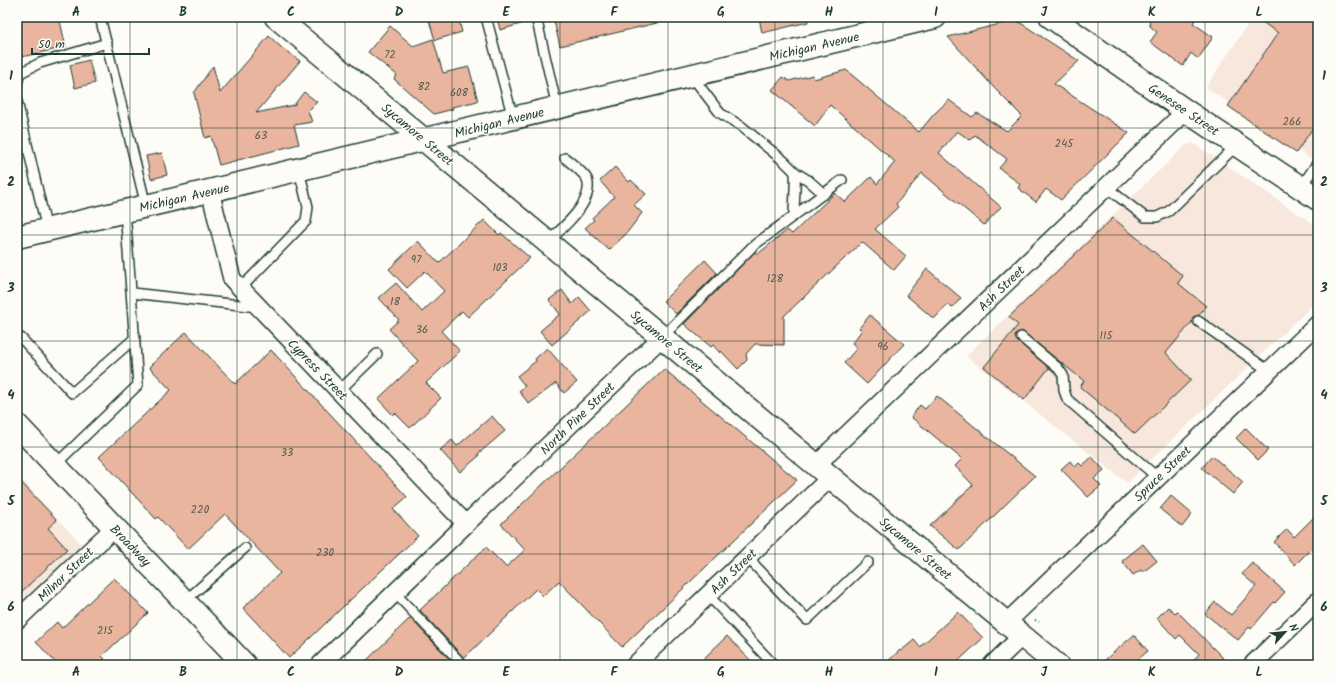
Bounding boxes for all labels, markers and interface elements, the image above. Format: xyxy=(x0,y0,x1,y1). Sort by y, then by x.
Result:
text: A xyxy=(72,2,80,23)
text: B xyxy=(179,2,187,23)
text: C xyxy=(287,2,295,23)
text: D xyxy=(395,2,404,23)
text: E xyxy=(502,2,510,23)
text: F xyxy=(610,2,618,23)
text: G xyxy=(717,2,725,23)
text: H xyxy=(825,2,834,23)
text: I xyxy=(934,2,938,23)
text: J xyxy=(1041,2,1048,23)
text: K xyxy=(1148,2,1156,23)
text: L xyxy=(1255,2,1263,23)
street label: Michigan Avenue xyxy=(767,27,862,68)
scale bar xyxy=(32,30,149,56)
text: 50 m xyxy=(38,35,65,54)
house number: 72 xyxy=(384,46,396,64)
text: 1 xyxy=(9,66,13,87)
text: 1 xyxy=(1322,66,1326,87)
house number: 82 xyxy=(417,78,431,96)
street label: Genesee Street xyxy=(1143,79,1224,142)
house number: 608 xyxy=(450,84,468,102)
street label: Sycamore Street xyxy=(376,98,459,173)
street label: Michigan Avenue xyxy=(452,102,547,145)
house number: 266 xyxy=(1283,113,1301,131)
house number: 63 xyxy=(255,127,267,145)
house number: 245 xyxy=(1055,135,1074,153)
text: 2 xyxy=(7,172,15,193)
text: 2 xyxy=(1320,172,1328,193)
street label: Michigan Avenue xyxy=(137,178,232,219)
house number: 97 xyxy=(411,251,422,269)
house number: 103 xyxy=(492,259,508,277)
street label: Ash Street xyxy=(974,261,1031,317)
house number: 128 xyxy=(767,270,784,288)
text: 3 xyxy=(6,278,15,299)
text: 3 xyxy=(1319,278,1328,299)
house number: 18 xyxy=(390,293,400,311)
street label: Sycamore Street xyxy=(625,305,708,380)
house number: 36 xyxy=(416,321,428,339)
house number: 115 xyxy=(1100,327,1113,345)
street label: Cypress Street xyxy=(282,334,353,407)
house number: 96 xyxy=(877,338,889,356)
street label: North Pine Street xyxy=(536,377,621,460)
text: 4 xyxy=(7,385,15,406)
text: 4 xyxy=(1320,385,1328,406)
street label: Spruce Street xyxy=(1129,440,1197,507)
house number: 33 xyxy=(281,444,293,462)
text: 5 xyxy=(7,491,16,512)
text: 5 xyxy=(1320,491,1329,512)
house number: 220 xyxy=(191,501,210,519)
street label: Sycamore Street xyxy=(874,512,957,587)
street label: Broadway xyxy=(104,520,156,573)
street label: Milnor Street xyxy=(33,542,100,608)
house number: 230 xyxy=(316,544,335,562)
street label: Ash Street xyxy=(706,544,763,600)
text: 6 xyxy=(7,597,15,618)
text: 6 xyxy=(1320,597,1328,618)
north arrow xyxy=(1265,612,1305,652)
text: N xyxy=(1283,621,1303,635)
house number: 215 xyxy=(97,622,114,640)
text: A xyxy=(72,662,80,682)
text: B xyxy=(179,662,187,682)
text: C xyxy=(287,662,295,682)
text: D xyxy=(395,662,404,682)
text: E xyxy=(502,662,510,682)
text: F xyxy=(610,662,618,682)
text: G xyxy=(717,662,725,682)
text: H xyxy=(825,662,834,682)
text: I xyxy=(934,662,938,682)
text: J xyxy=(1041,662,1048,682)
text: K xyxy=(1148,662,1156,682)
text: L xyxy=(1255,662,1263,682)

